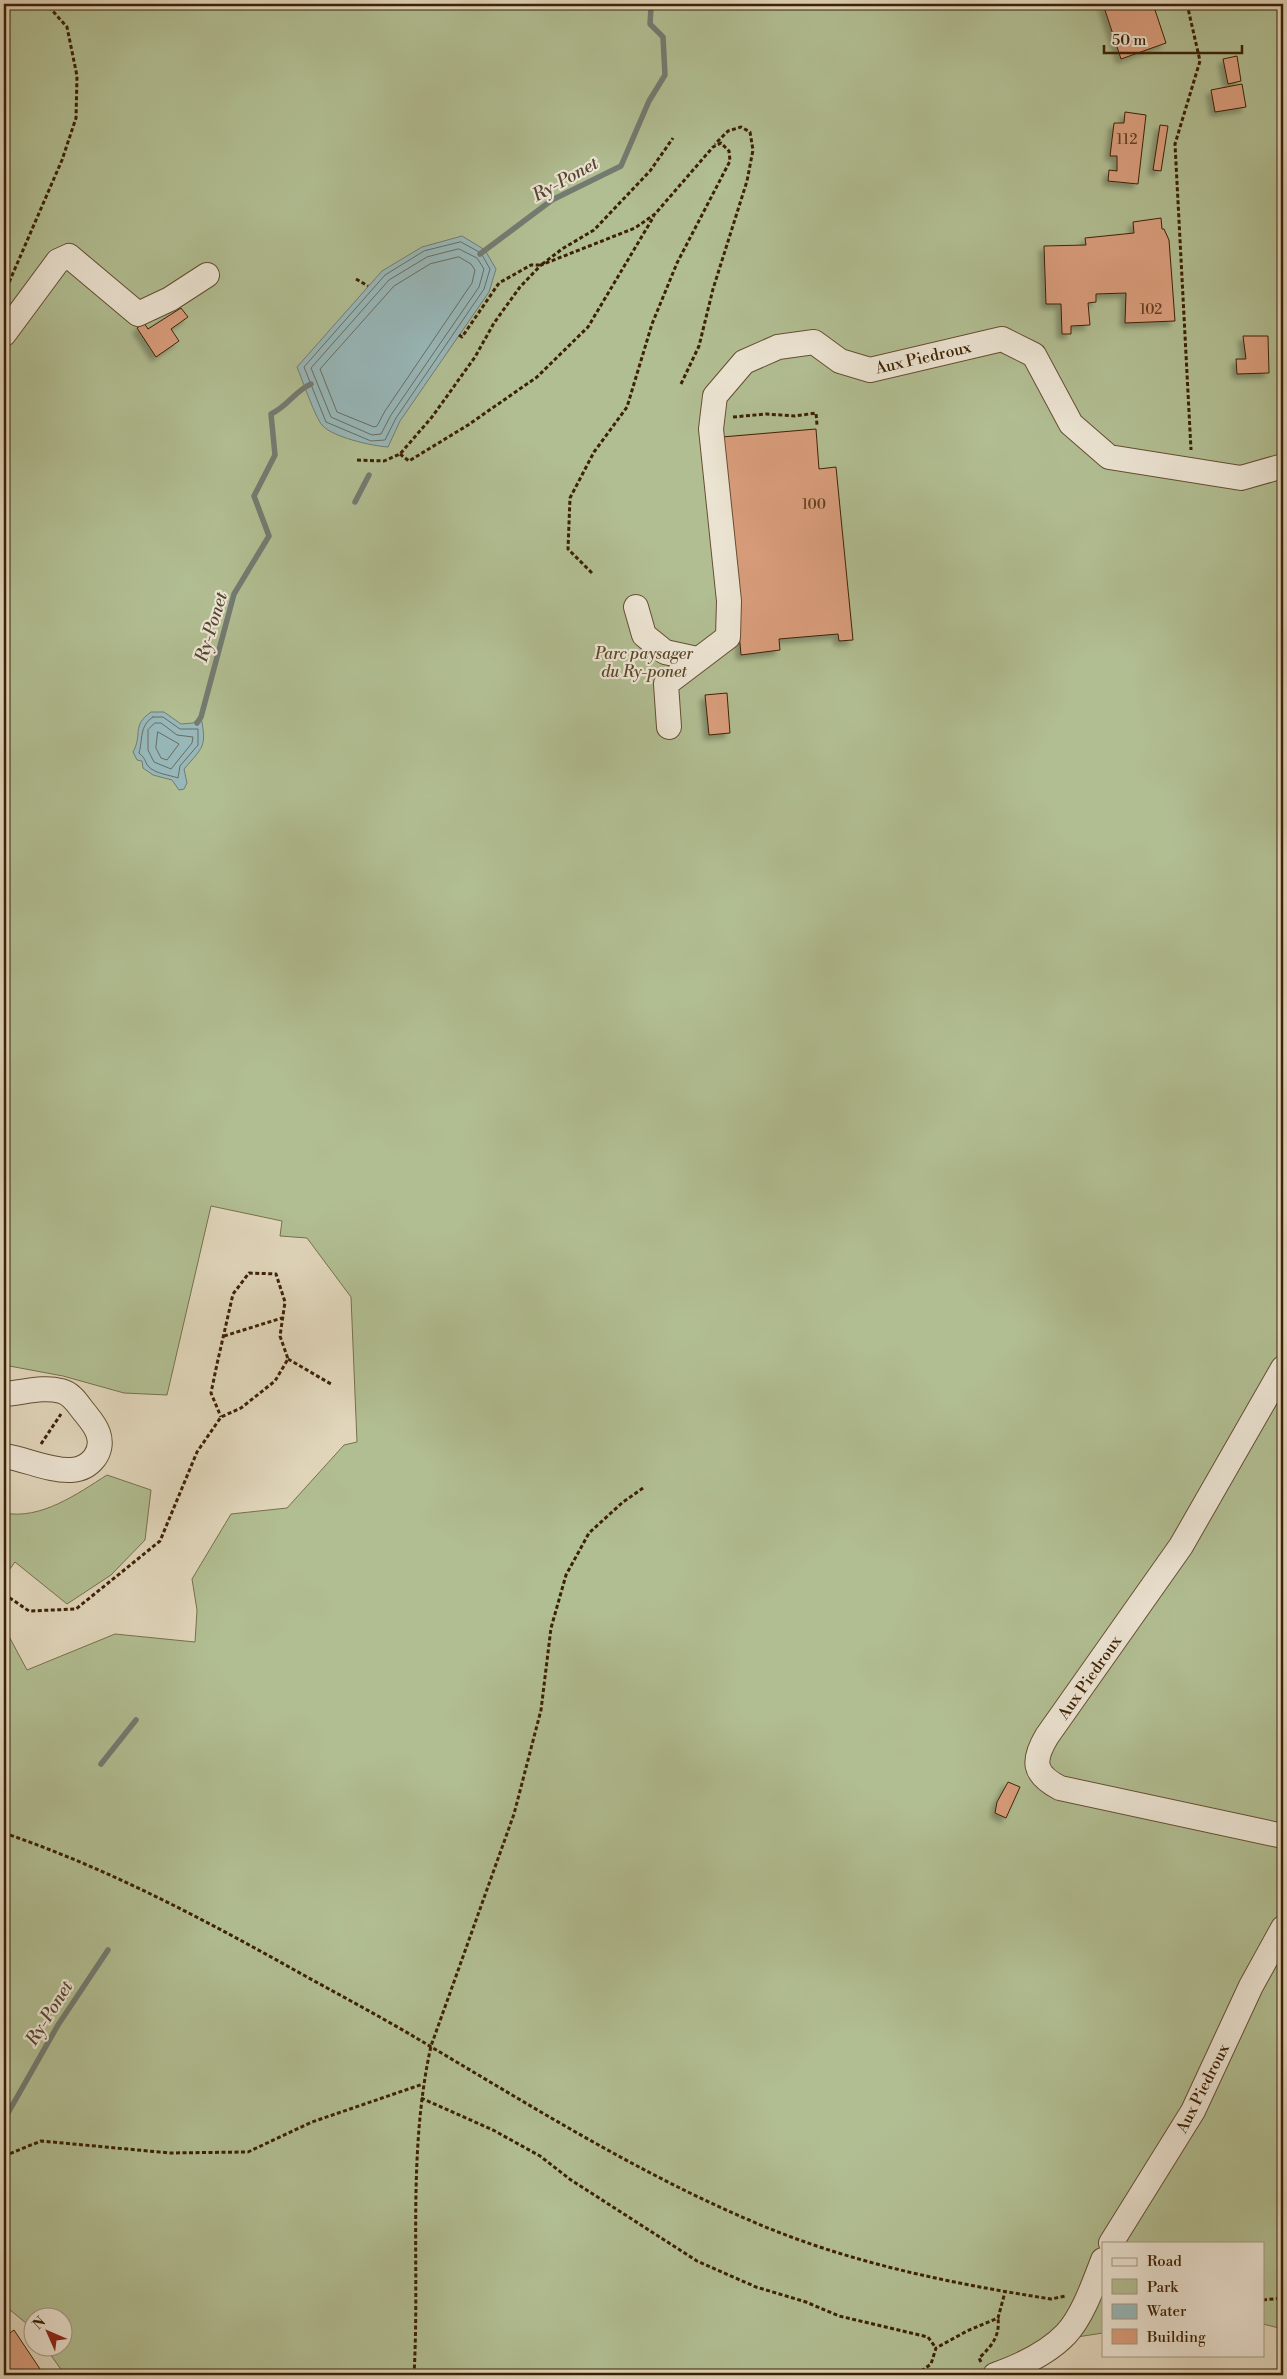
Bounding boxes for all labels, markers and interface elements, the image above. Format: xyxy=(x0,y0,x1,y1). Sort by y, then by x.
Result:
scale bar xyxy=(1104,22,1242,54)
text: 50 m xyxy=(1112,31,1146,50)
house number: 112 xyxy=(1117,131,1137,149)
water label: Ry-Ponet xyxy=(527,151,603,207)
house number: 102 xyxy=(1140,301,1162,319)
street label: Aux Piedroux xyxy=(872,337,974,379)
house number: 100 xyxy=(802,496,826,514)
water label: Ry-Ponet xyxy=(190,588,233,666)
park label: Parc paysager du Ry-ponet xyxy=(594,644,694,682)
street label: Aux Piedroux xyxy=(1053,1631,1127,1724)
water label: Ry-Ponet xyxy=(20,1976,79,2051)
street label: Aux Piedroux xyxy=(1171,2040,1234,2137)
legend xyxy=(1102,2242,1264,2356)
text: Road xyxy=(1147,2252,1182,2271)
text: Park xyxy=(1147,2278,1179,2297)
text: Water xyxy=(1146,2302,1187,2321)
north arrow xyxy=(22,2306,72,2356)
text: N xyxy=(29,2313,50,2334)
text: Building xyxy=(1146,2328,1206,2347)

